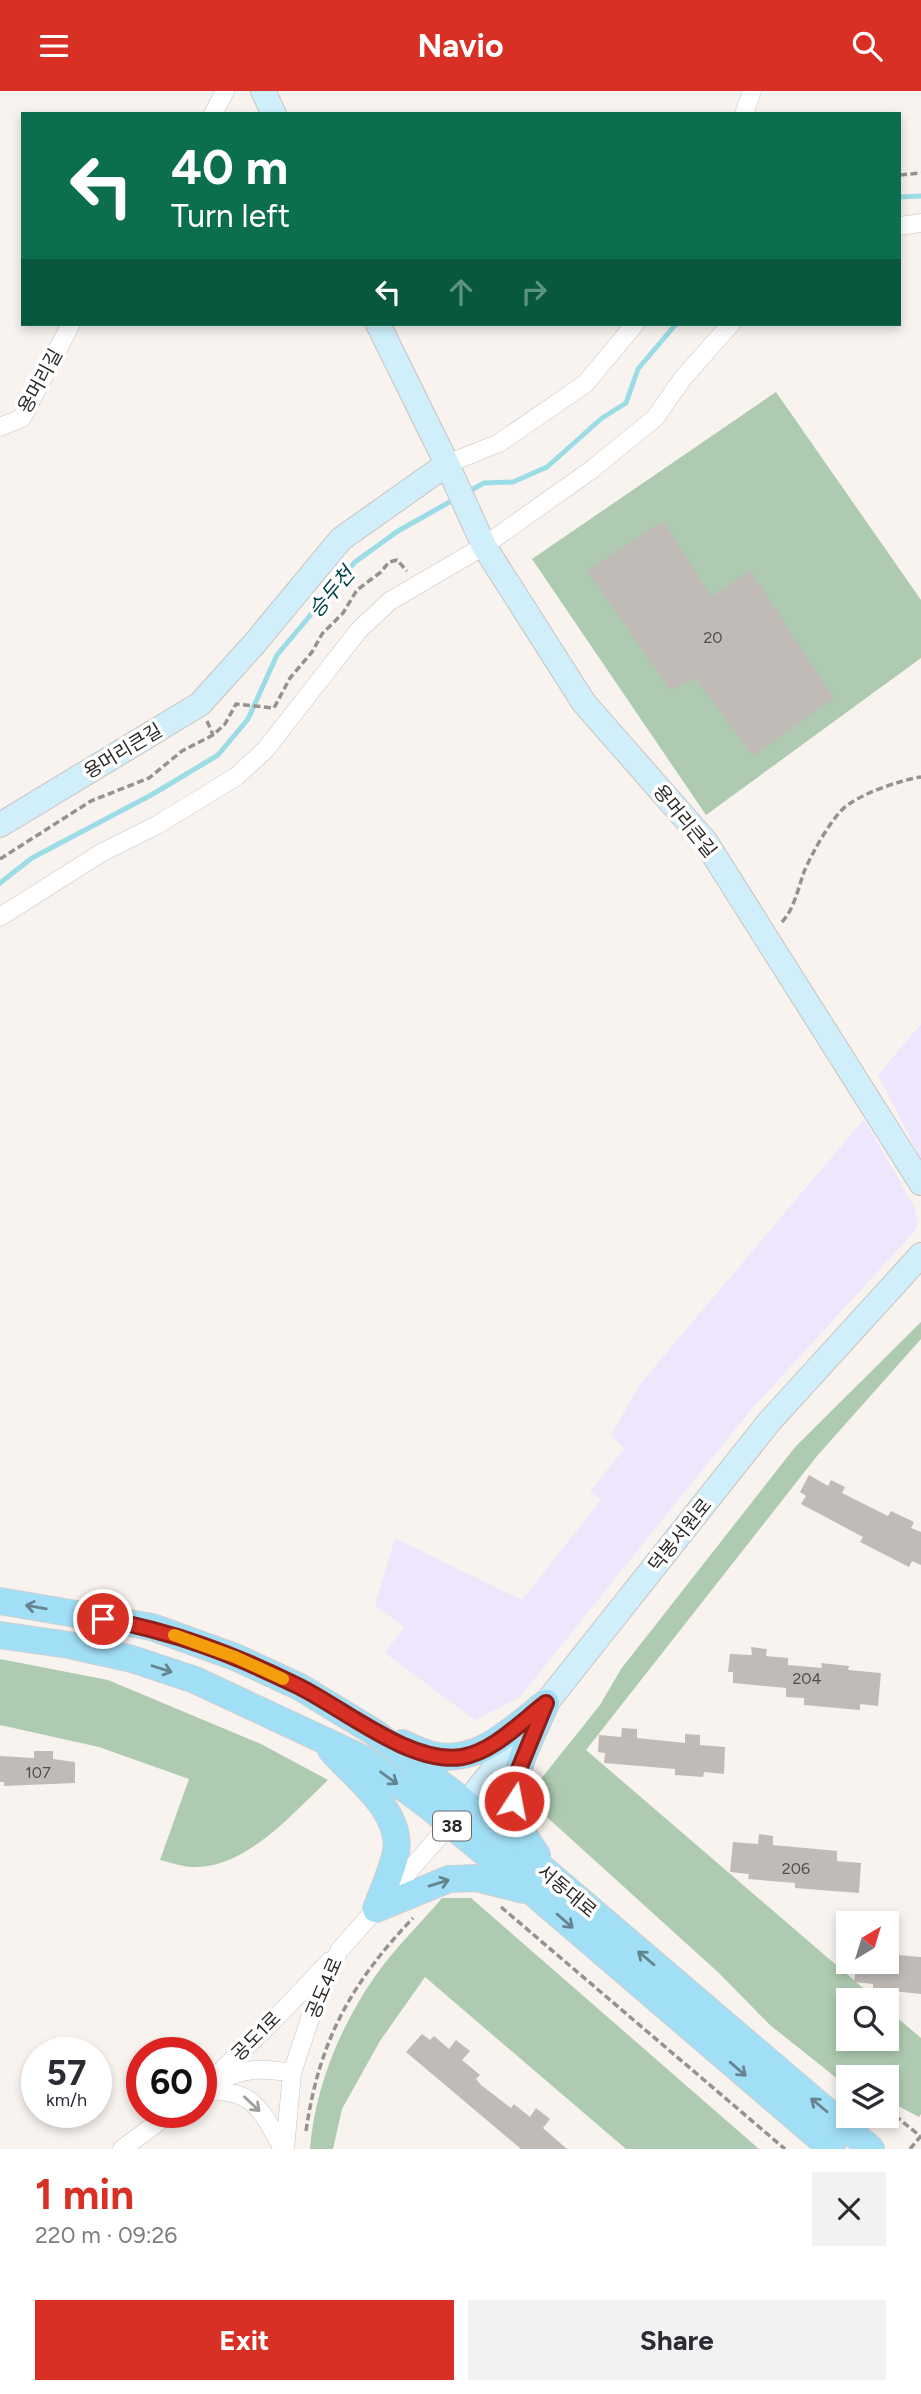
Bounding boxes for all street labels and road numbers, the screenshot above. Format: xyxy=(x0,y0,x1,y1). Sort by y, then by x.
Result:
street label: 용머리길 xyxy=(13,345,67,417)
street label: 용머리큰길 xyxy=(80,719,166,783)
street label: 용머리큰길 xyxy=(649,780,721,862)
street label: 덕봉서원로 xyxy=(644,1494,716,1576)
road number: 38 xyxy=(433,1811,471,1841)
street label: 서동대로 xyxy=(533,1860,601,1922)
street label: 공도4로 xyxy=(301,1954,347,2022)
street label: 공도1로 xyxy=(227,2007,285,2065)

